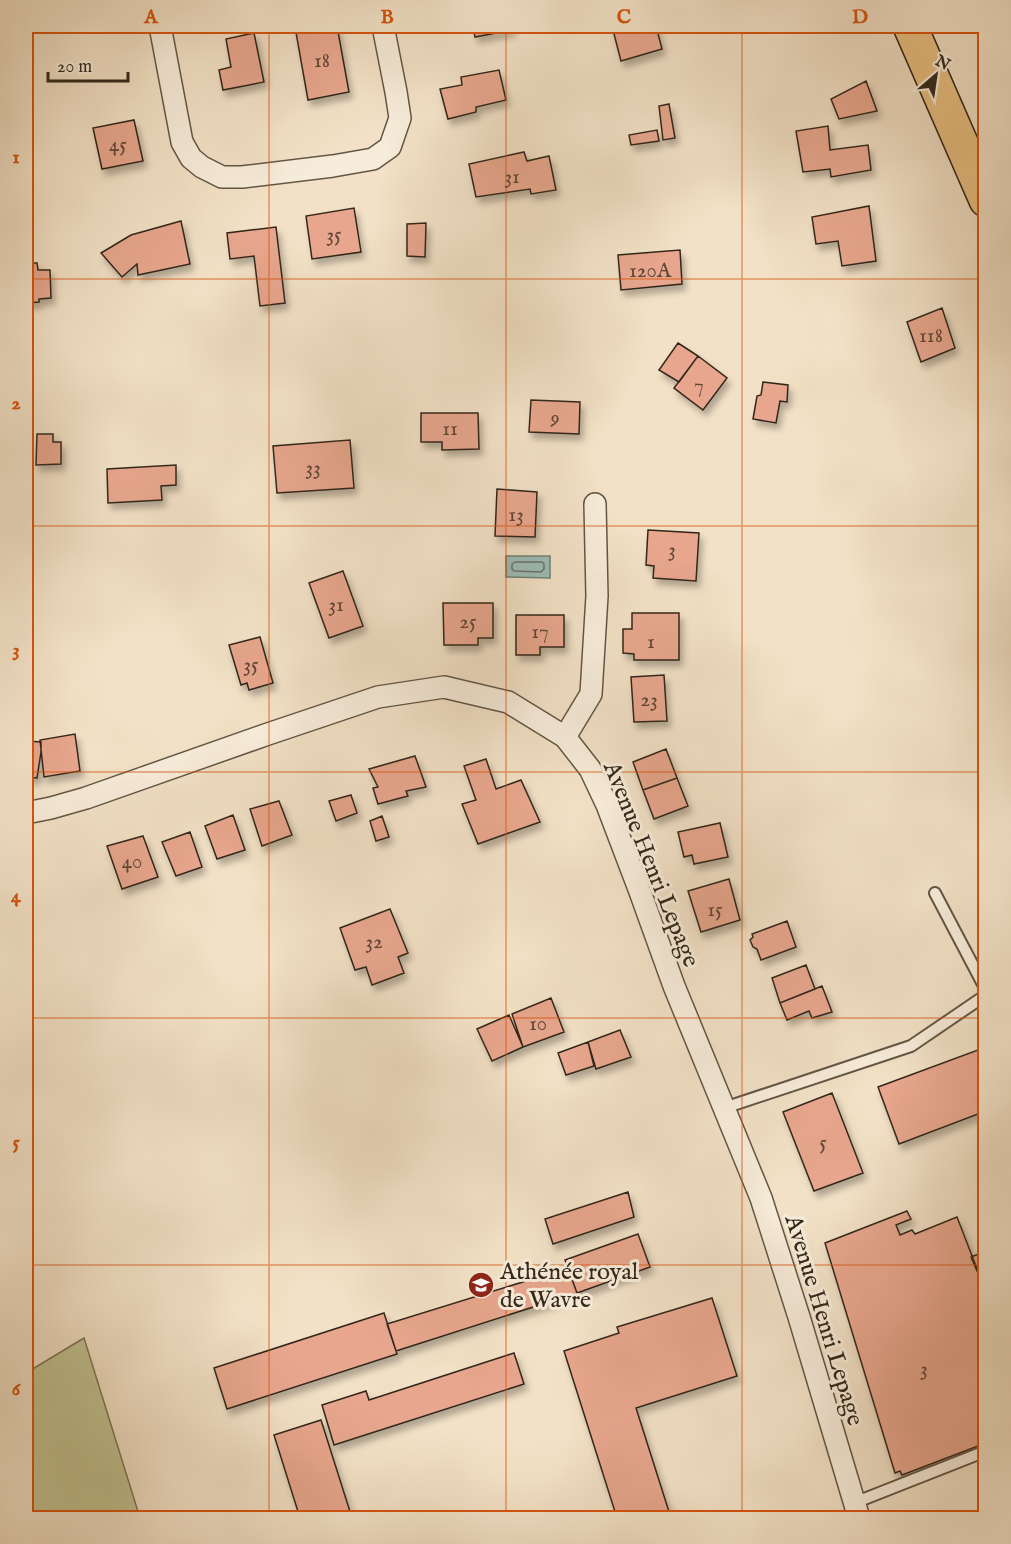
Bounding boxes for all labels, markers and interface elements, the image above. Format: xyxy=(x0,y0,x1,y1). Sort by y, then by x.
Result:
text: A xyxy=(143,5,159,30)
text: B xyxy=(380,5,394,30)
text: C xyxy=(617,5,631,30)
text: D xyxy=(852,5,868,30)
scale bar xyxy=(48,45,128,83)
north arrow xyxy=(906,45,966,105)
house number: 18 xyxy=(314,48,330,75)
text: N xyxy=(931,51,953,76)
text: 20 m xyxy=(57,56,92,79)
house number: 45 xyxy=(109,132,127,159)
text: 1 xyxy=(12,145,20,170)
house number: 31 xyxy=(504,164,520,191)
house number: 35 xyxy=(326,222,342,249)
house number: 120A xyxy=(629,258,672,285)
house number: 118 xyxy=(919,323,943,350)
house number: 7 xyxy=(694,373,704,400)
text: 2 xyxy=(11,391,21,416)
house number: 9 xyxy=(549,405,560,432)
house number: 11 xyxy=(442,416,458,443)
house number: 33 xyxy=(305,455,321,482)
house number: 13 xyxy=(508,502,524,529)
house number: 3 xyxy=(668,537,676,564)
house number: 31 xyxy=(328,592,344,619)
house number: 25 xyxy=(459,609,477,636)
house number: 17 xyxy=(531,619,549,646)
house number: 1 xyxy=(647,629,655,656)
text: 3 xyxy=(12,638,20,663)
house number: 35 xyxy=(243,652,259,679)
house number: 23 xyxy=(640,687,658,714)
street label: Avenue Henri Lepage xyxy=(595,756,706,972)
house number: 40 xyxy=(122,849,142,876)
text: 4 xyxy=(11,884,22,909)
house number: 15 xyxy=(707,897,723,924)
house number: 32 xyxy=(365,929,383,956)
house number: 10 xyxy=(529,1011,547,1038)
text: 5 xyxy=(12,1130,20,1155)
house number: 5 xyxy=(819,1130,827,1157)
street label: Avenue Henri Lepage xyxy=(776,1210,870,1430)
place label: Athénée royal de Wavre xyxy=(499,1257,639,1316)
school or university icon: Athénée royal de Wavre xyxy=(466,1270,496,1300)
house number: 3 xyxy=(920,1356,928,1383)
text: 6 xyxy=(12,1377,22,1402)

